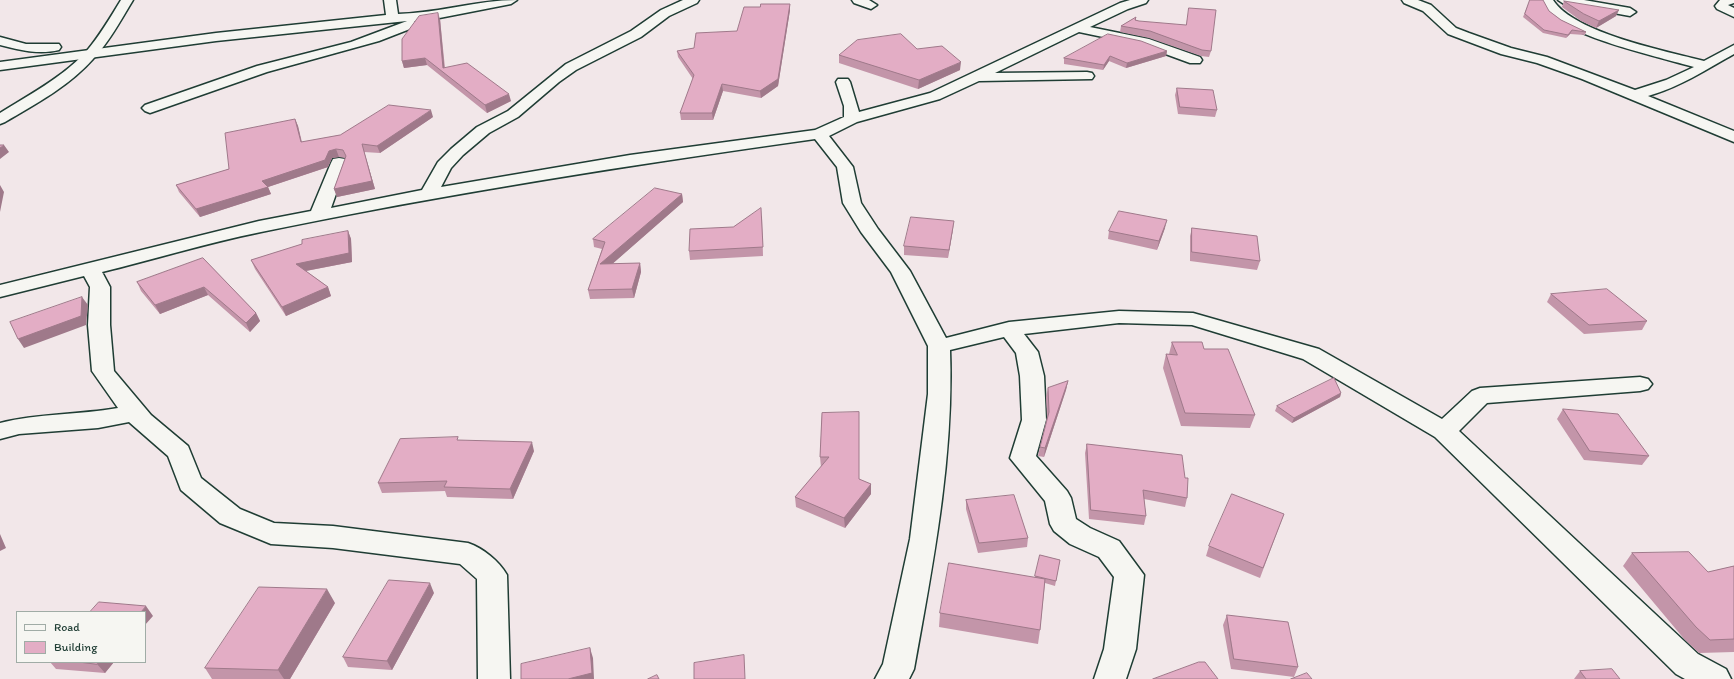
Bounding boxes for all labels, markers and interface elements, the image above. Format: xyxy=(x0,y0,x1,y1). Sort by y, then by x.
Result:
legend xyxy=(16,611,146,663)
text: Road xyxy=(54,620,80,634)
text: Building xyxy=(54,640,97,654)

